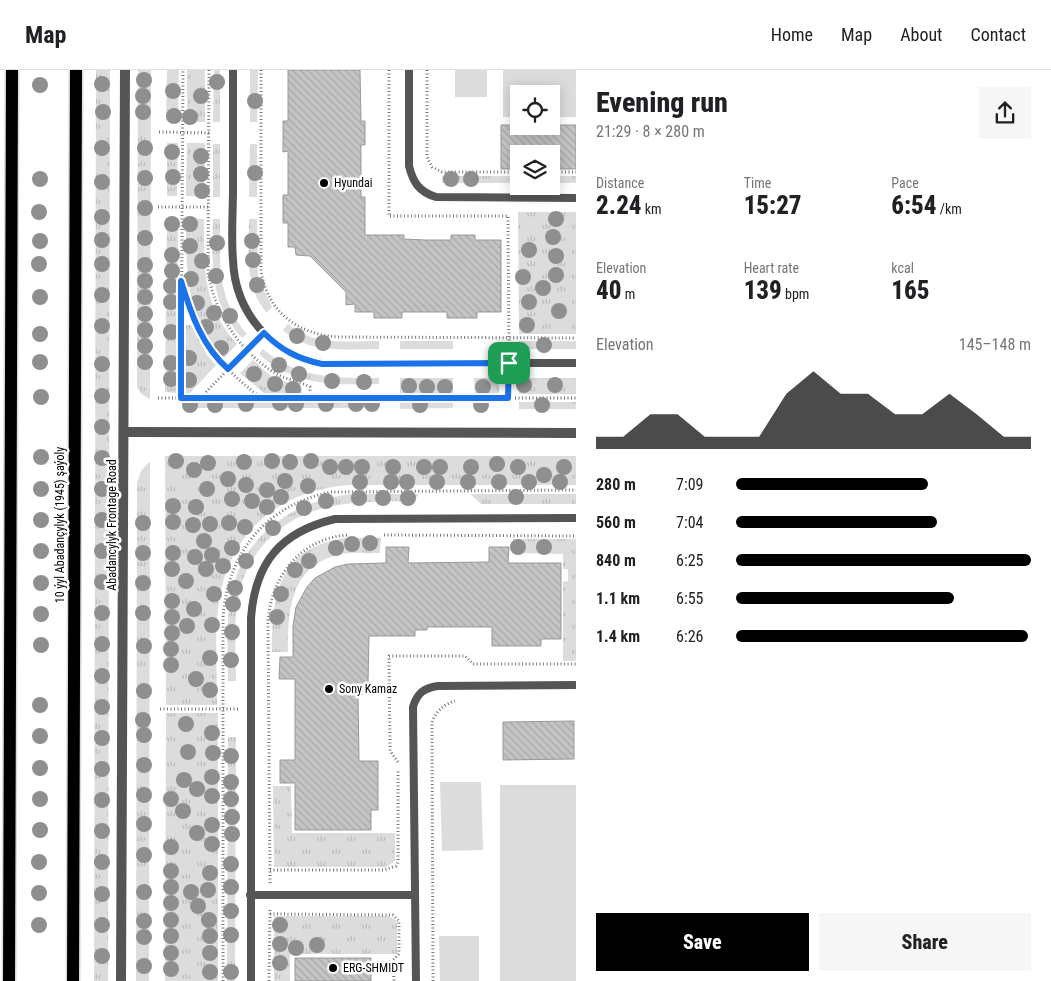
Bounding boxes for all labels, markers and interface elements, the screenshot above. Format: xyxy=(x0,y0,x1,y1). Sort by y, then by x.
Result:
text: Map xyxy=(25,21,66,49)
text: Home xyxy=(771,24,813,45)
text: Map xyxy=(841,24,872,45)
text: About xyxy=(900,24,942,45)
text: Contact xyxy=(970,24,1026,45)
map controls xyxy=(510,85,560,195)
button: locate xyxy=(510,85,560,135)
text: Evening run xyxy=(596,86,728,119)
button: share xyxy=(979,87,1031,139)
text: 21:29 · 8 × 280 m xyxy=(596,122,705,141)
button: layers xyxy=(510,145,560,195)
text: Distance xyxy=(596,175,644,191)
text: Time xyxy=(744,175,771,191)
text: Pace xyxy=(891,175,919,191)
place label: Hyundai xyxy=(334,176,373,190)
marker: Hyundai xyxy=(318,177,330,189)
text: 2.24 xyxy=(596,191,642,220)
text: 15:27 xyxy=(744,191,802,220)
text: 6:54 xyxy=(891,191,937,220)
text: km xyxy=(642,201,662,217)
text: /km xyxy=(937,201,962,217)
text: Elevation xyxy=(596,260,646,276)
text: Heart rate xyxy=(744,260,799,276)
text: kcal xyxy=(891,260,914,276)
text: 40 xyxy=(596,276,621,305)
text: 139 xyxy=(744,276,782,305)
text: 165 xyxy=(891,276,929,305)
text: m xyxy=(621,286,635,302)
text: bpm xyxy=(782,286,809,302)
text: Elevation xyxy=(596,335,654,354)
text: 145–148 m xyxy=(959,335,1031,354)
pin xyxy=(488,342,530,384)
icon: arrive xyxy=(495,349,523,377)
street label: 10 ýyl Abadançylyk (1945) şaýoly xyxy=(53,447,67,603)
street label: Abadancylyk Frontage Road xyxy=(105,459,119,591)
text: 280 m xyxy=(596,475,636,494)
text: 7:09 xyxy=(676,475,703,494)
text: 560 m xyxy=(596,513,636,532)
text: 7:04 xyxy=(676,513,703,532)
text: 840 m xyxy=(596,551,636,570)
text: 6:25 xyxy=(676,551,703,570)
text: 1.1 km xyxy=(596,589,640,608)
text: 6:55 xyxy=(676,589,703,608)
text: 1.4 km xyxy=(596,627,640,646)
text: 6:26 xyxy=(676,627,703,646)
place label: Sony Kamaz xyxy=(339,682,397,696)
marker: Sony Kamaz xyxy=(323,683,335,695)
button: Save xyxy=(596,913,809,971)
button: Share xyxy=(819,913,1031,971)
place label: ERG-SHMIDT xyxy=(343,961,404,975)
marker: ERG-SHMIDT xyxy=(327,962,339,974)

